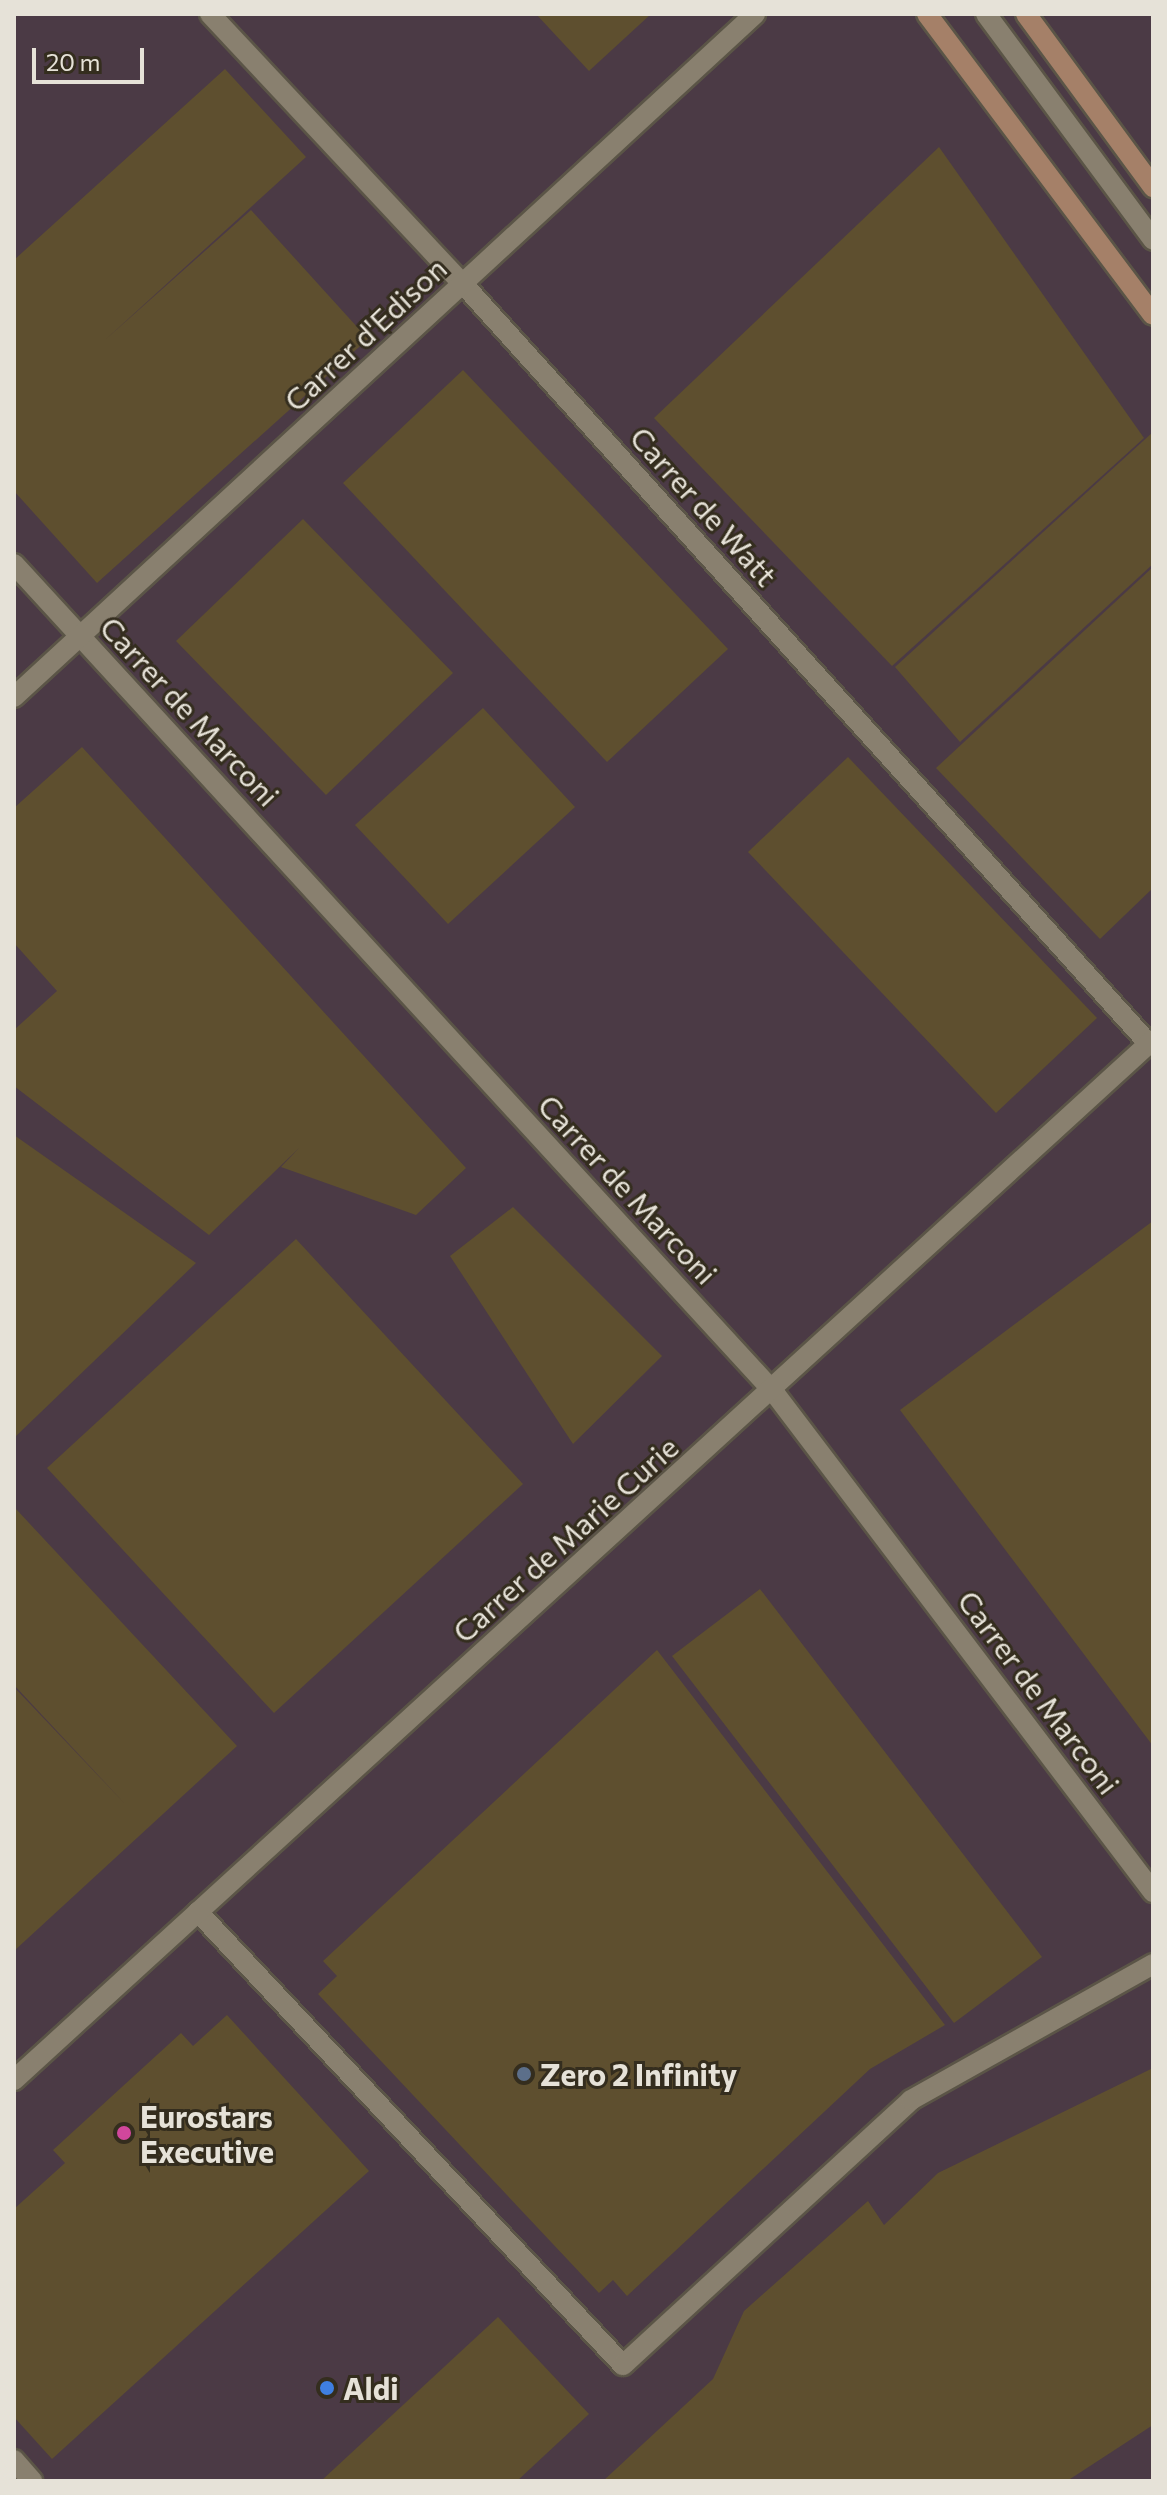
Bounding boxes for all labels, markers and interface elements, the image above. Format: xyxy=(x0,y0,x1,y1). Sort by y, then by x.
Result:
scale bar xyxy=(36,32,148,82)
text: 20 m xyxy=(46,47,100,76)
street label: Carrer d'Edison xyxy=(277,250,453,418)
street label: Carrer de Watt xyxy=(623,419,785,593)
street label: Carrer de Marconi xyxy=(93,609,287,813)
street label: Carrer de Marconi xyxy=(531,1087,725,1291)
street label: Carrer de Marie Curie xyxy=(445,1428,685,1650)
street label: Carrer de Marconi xyxy=(951,1583,1127,1801)
place label: Zero 2 Infinity xyxy=(540,2056,737,2092)
marker: Zero 2 Infinity xyxy=(515,2065,533,2083)
place label: Eurostars Executive xyxy=(140,2098,274,2168)
marker: Eurostars Executive xyxy=(115,2124,133,2142)
place label: Aldi xyxy=(343,2370,399,2406)
marker: Aldi xyxy=(318,2379,336,2397)

